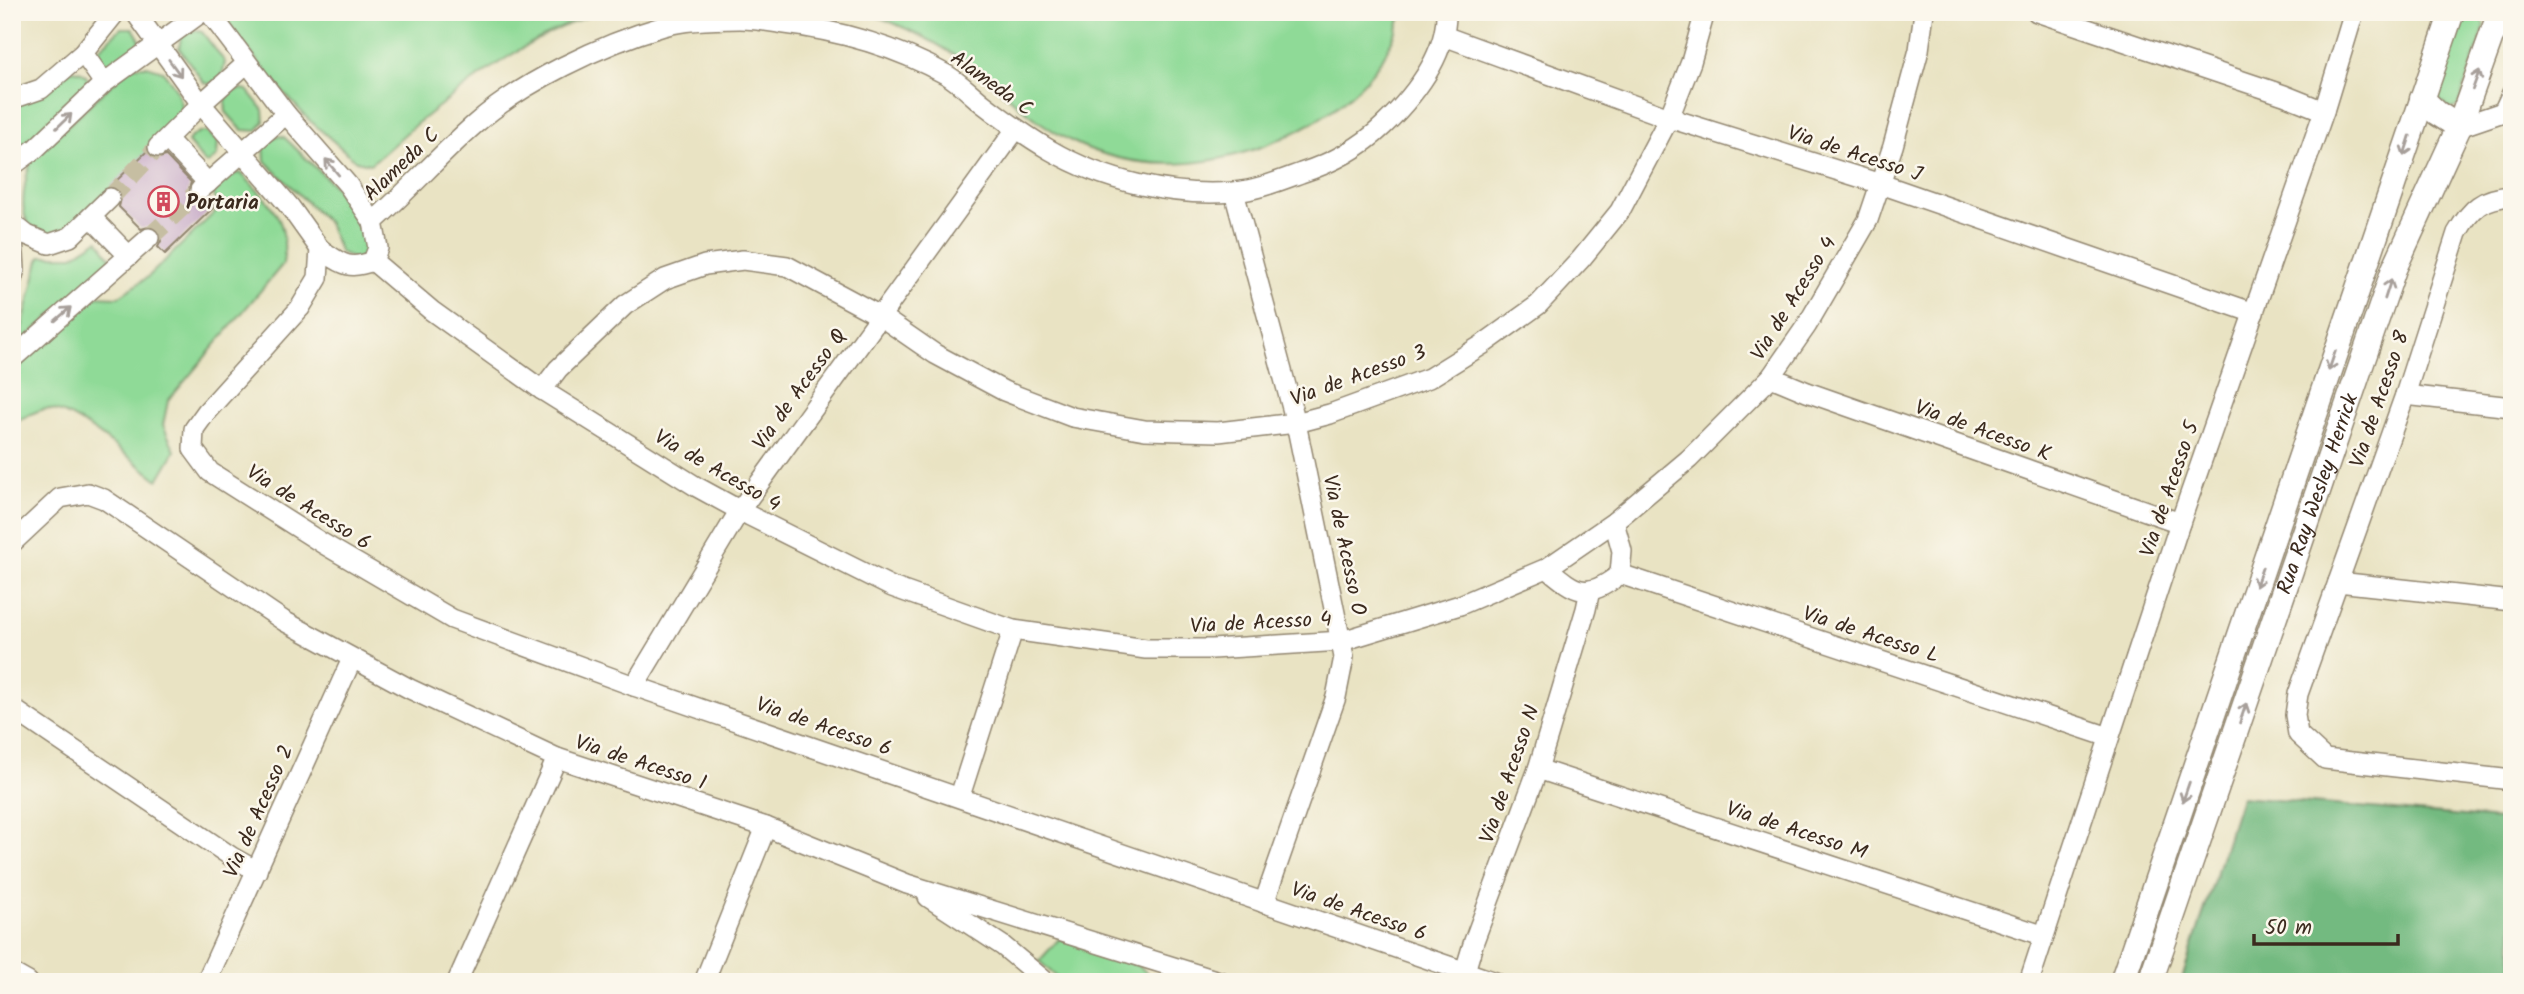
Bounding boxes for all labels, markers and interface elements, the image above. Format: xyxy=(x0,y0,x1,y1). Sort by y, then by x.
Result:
street label: Alameda C xyxy=(943,43,1039,126)
one-way arrow xyxy=(168,58,182,77)
one-way arrow xyxy=(2471,69,2483,91)
one-way arrow xyxy=(55,113,72,130)
street label: Via de Acesso J xyxy=(1783,117,1927,192)
street label: Alameda C xyxy=(356,120,448,210)
one-way arrow xyxy=(2400,135,2412,157)
one-way arrow xyxy=(324,158,340,176)
building icon: Portaria xyxy=(146,185,180,219)
place label: Portaria xyxy=(186,187,259,220)
street label: Via de Acesso 4 xyxy=(1743,230,1846,368)
one-way arrow xyxy=(2382,279,2395,301)
one-way arrow xyxy=(54,306,72,322)
street label: Via de Acesso Q xyxy=(745,322,856,458)
street label: Via de Acesso 8 xyxy=(2342,326,2419,472)
street label: Via de Acesso 3 xyxy=(1286,337,1431,416)
one-way arrow xyxy=(2325,350,2337,372)
street label: Rua Ray Wesley Herrick xyxy=(2269,389,2368,599)
street label: Via de Acesso K xyxy=(1910,392,2056,471)
street label: Via de Acesso 5 xyxy=(2132,416,2210,562)
street label: Via de Acesso 4 xyxy=(648,422,787,521)
street label: Via de Acesso 6 xyxy=(239,457,377,560)
street label: Via de Acesso O xyxy=(1313,472,1375,619)
one-way arrow xyxy=(2252,566,2265,588)
street label: Via de Acesso L xyxy=(1798,598,1943,673)
street label: Via de Acesso 4 xyxy=(1189,603,1333,644)
street label: Via de Acesso 6 xyxy=(751,689,896,766)
street label: Via de Acesso N xyxy=(1471,701,1550,848)
one-way arrow xyxy=(2238,703,2251,725)
street label: Via de Acesso 1 xyxy=(570,727,711,800)
street label: Via de Acesso 2 xyxy=(215,740,303,883)
one-way arrow xyxy=(2179,781,2191,803)
street label: Via de Acesso M xyxy=(1722,793,1872,870)
street label: Via de Acesso 6 xyxy=(1286,874,1431,951)
scale bar xyxy=(2254,903,2398,947)
text: 50 m xyxy=(2265,912,2312,945)

